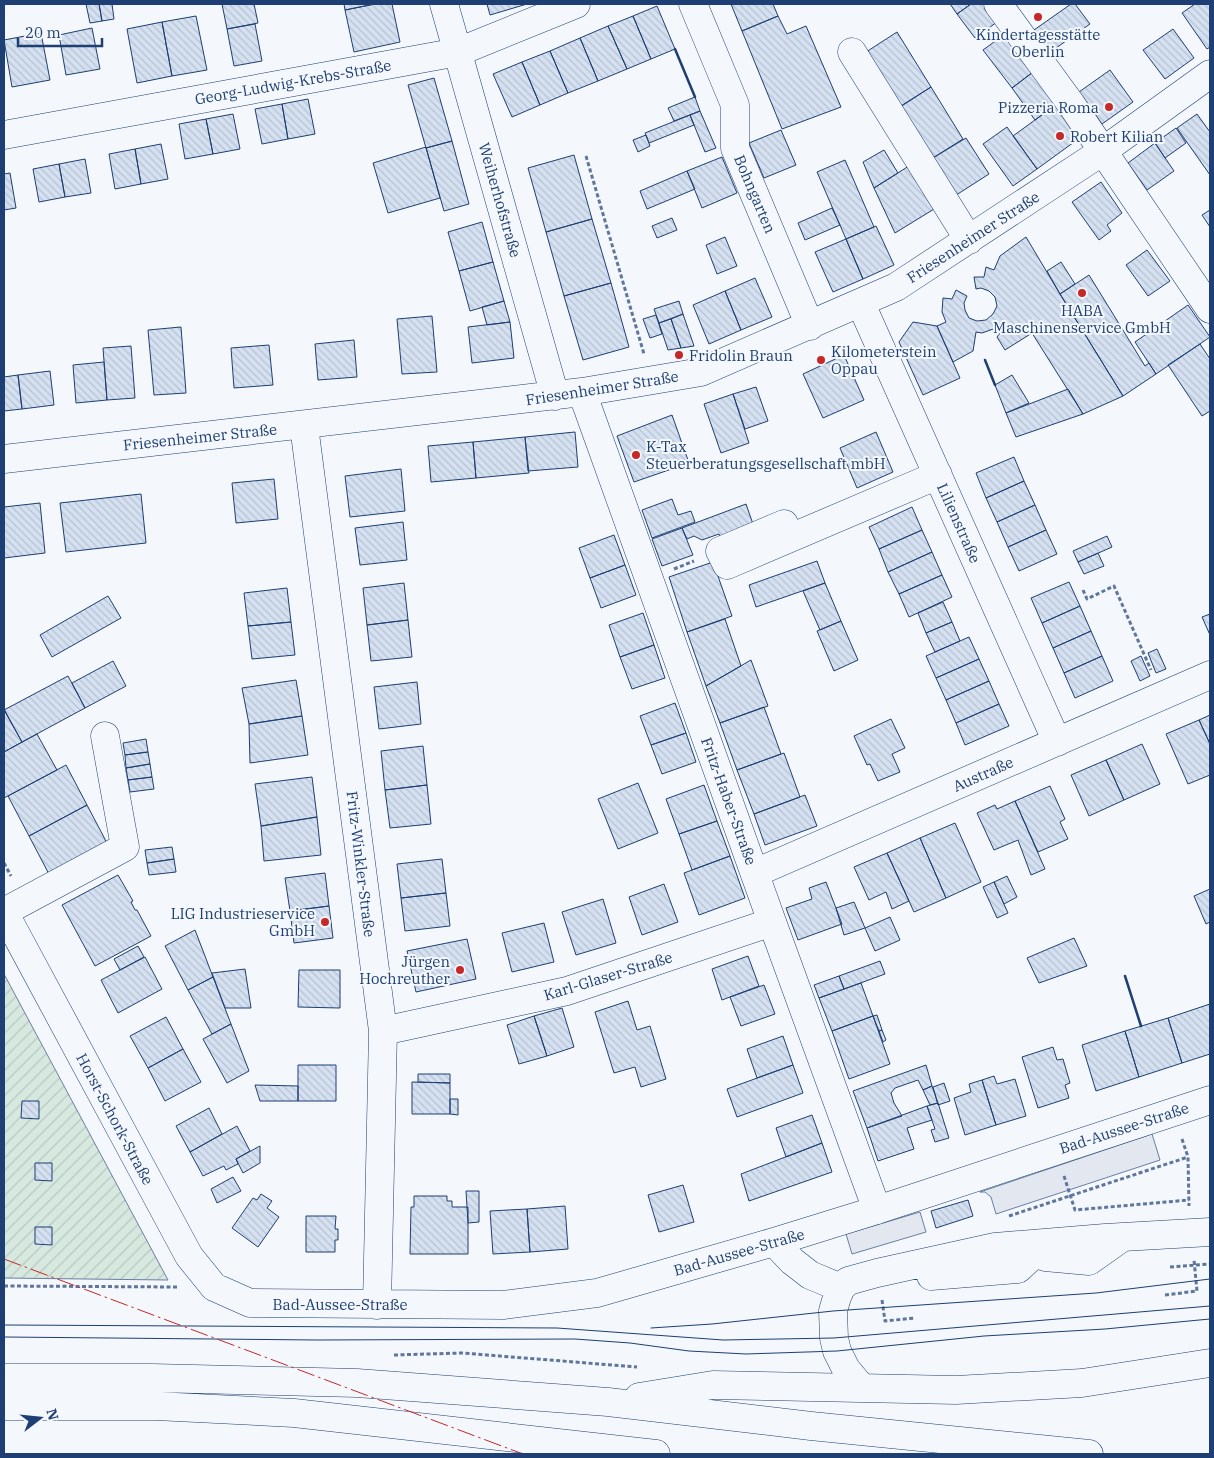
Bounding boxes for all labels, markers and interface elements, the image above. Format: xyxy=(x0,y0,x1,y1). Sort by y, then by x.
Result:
marker: Kindertagesstätte Oberlin xyxy=(1032,11,1044,23)
scale bar xyxy=(18,15,101,47)
text: 20 m xyxy=(25,23,61,42)
place label: Kindertagesstätte Oberlin xyxy=(976,25,1100,61)
street label: Georg-Ludwig-Krebs-Straße xyxy=(193,55,393,109)
place label: Pizzeria Roma xyxy=(998,98,1099,117)
marker: Pizzeria Roma xyxy=(1103,101,1115,113)
place label: Robert Kilian xyxy=(1070,127,1164,146)
marker: Robert Kilian xyxy=(1054,130,1066,142)
street label: Weiherhofstraße xyxy=(475,140,525,260)
street label: Bohngarten xyxy=(730,152,780,237)
street label: Friesenheimer Straße xyxy=(903,187,1043,287)
marker: HABA Maschinenservice GmbH xyxy=(1076,287,1088,299)
place label: HABA Maschinenservice GmbH xyxy=(993,301,1171,337)
place label: Kilometerstein Oppau xyxy=(831,342,937,378)
place label: Fridolin Braun xyxy=(689,346,793,365)
marker: Fridolin Braun xyxy=(673,349,685,361)
marker: Kilometerstein Oppau xyxy=(815,354,827,366)
street label: Friesenheimer Straße xyxy=(524,367,680,409)
street label: Friesenheimer Straße xyxy=(122,419,278,455)
place label: K-Tax Steuerberatungsgesellschaft mbH xyxy=(646,437,885,473)
marker: K-Tax Steuerberatungsgesellschaft mbH xyxy=(630,449,642,461)
street label: Lilienstraße xyxy=(933,480,985,566)
street label: Fritz-Haber-Straße xyxy=(697,735,761,867)
street label: Austraße xyxy=(950,752,1016,796)
street label: Fritz-Winkler-Straße xyxy=(343,790,379,938)
place label: LIG Industrieservice GmbH xyxy=(171,904,315,940)
marker: LIG Industrieservice GmbH xyxy=(319,916,331,928)
street label: Karl-Glaser-Straße xyxy=(541,947,675,1005)
place label: Jürgen Hochreuther xyxy=(359,952,450,988)
marker: Jürgen Hochreuther xyxy=(454,964,466,976)
street label: Horst-Schork-Straße xyxy=(72,1050,158,1188)
street label: Bad-Aussee-Straße xyxy=(1057,1098,1191,1158)
street label: Bad-Aussee-Straße xyxy=(671,1224,807,1280)
street label: Bad-Aussee-Straße xyxy=(272,1295,408,1314)
north arrow xyxy=(15,1393,65,1443)
text: N xyxy=(42,1407,63,1422)

